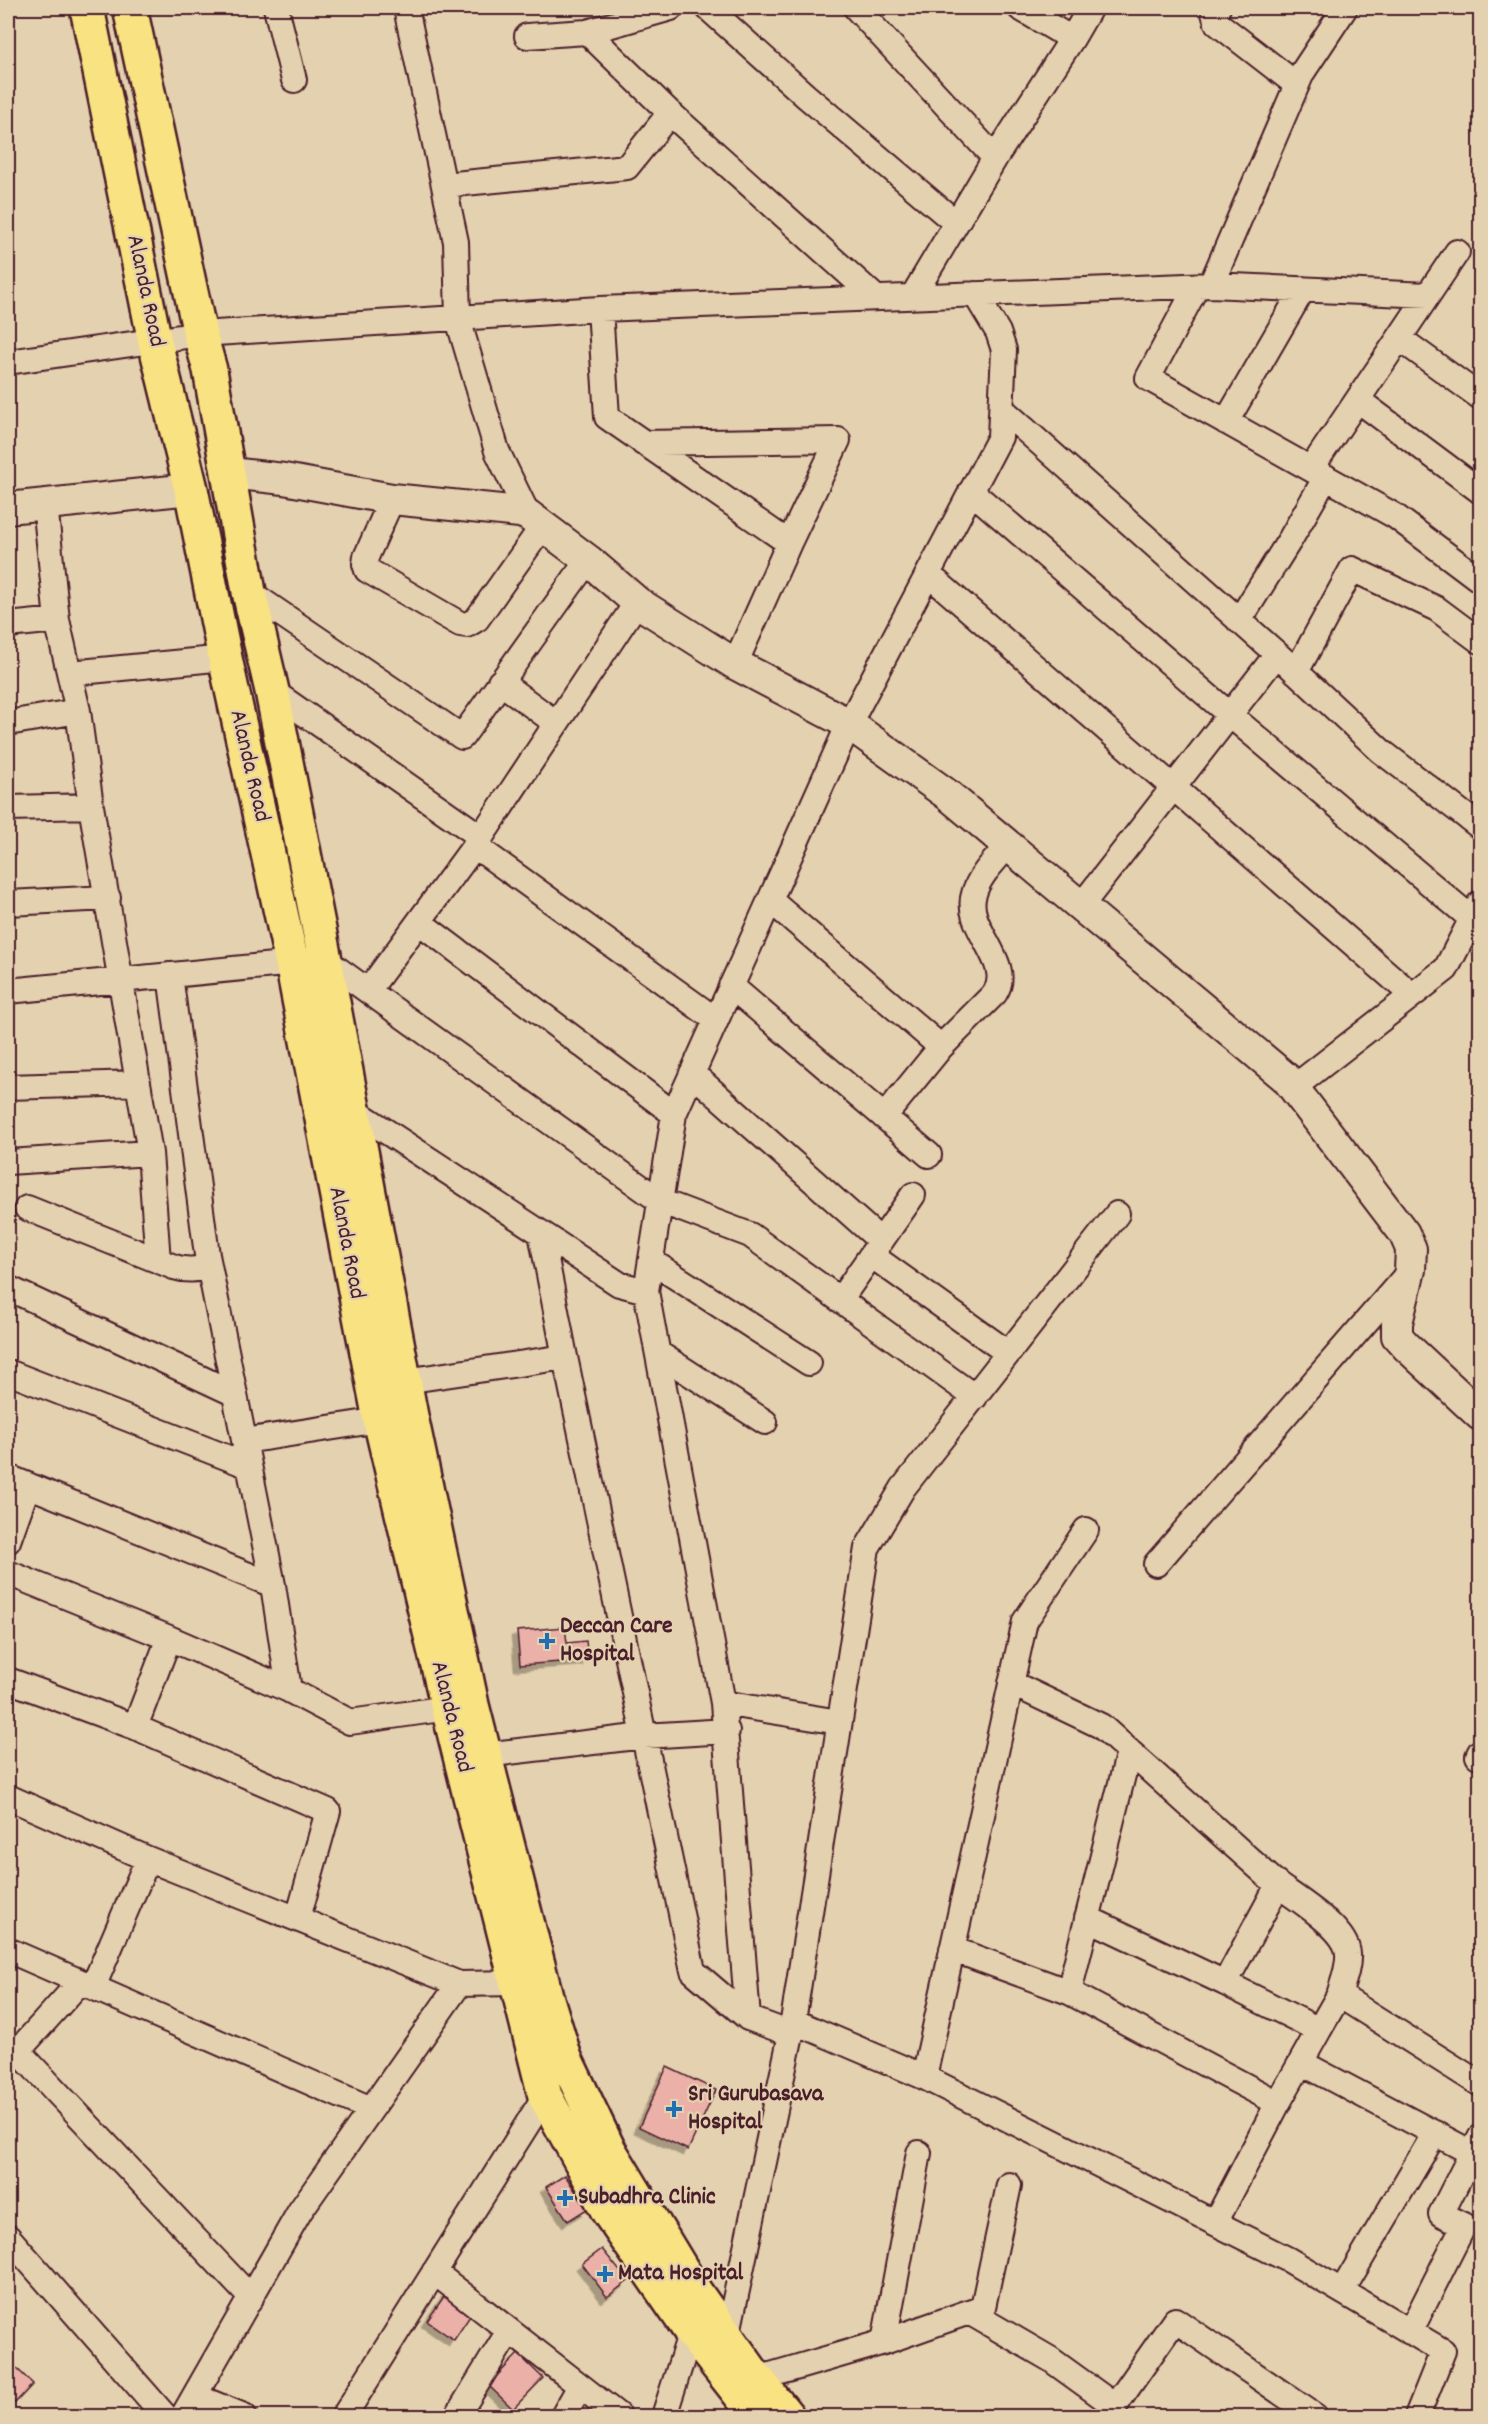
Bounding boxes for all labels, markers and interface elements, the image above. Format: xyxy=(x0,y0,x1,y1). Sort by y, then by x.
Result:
street label: Alanda Road xyxy=(117,232,173,350)
street label: Alanda Road xyxy=(220,707,278,825)
street label: Alanda Road xyxy=(318,1184,374,1302)
place label: Deccan Care Hospital xyxy=(560,1610,673,1672)
marker: Deccan Care Hospital xyxy=(538,1632,556,1650)
street label: Alanda Road xyxy=(421,1658,481,1776)
place label: Sri Gurubasava Hospital xyxy=(688,2078,824,2140)
marker: Sri Gurubasava Hospital xyxy=(665,2100,683,2118)
place label: Subadhra Clinic xyxy=(578,2181,716,2215)
marker: Subadhra Clinic xyxy=(556,2189,574,2207)
place label: Mata Hospital xyxy=(618,2257,744,2291)
marker: Mata Hospital xyxy=(596,2265,614,2283)

